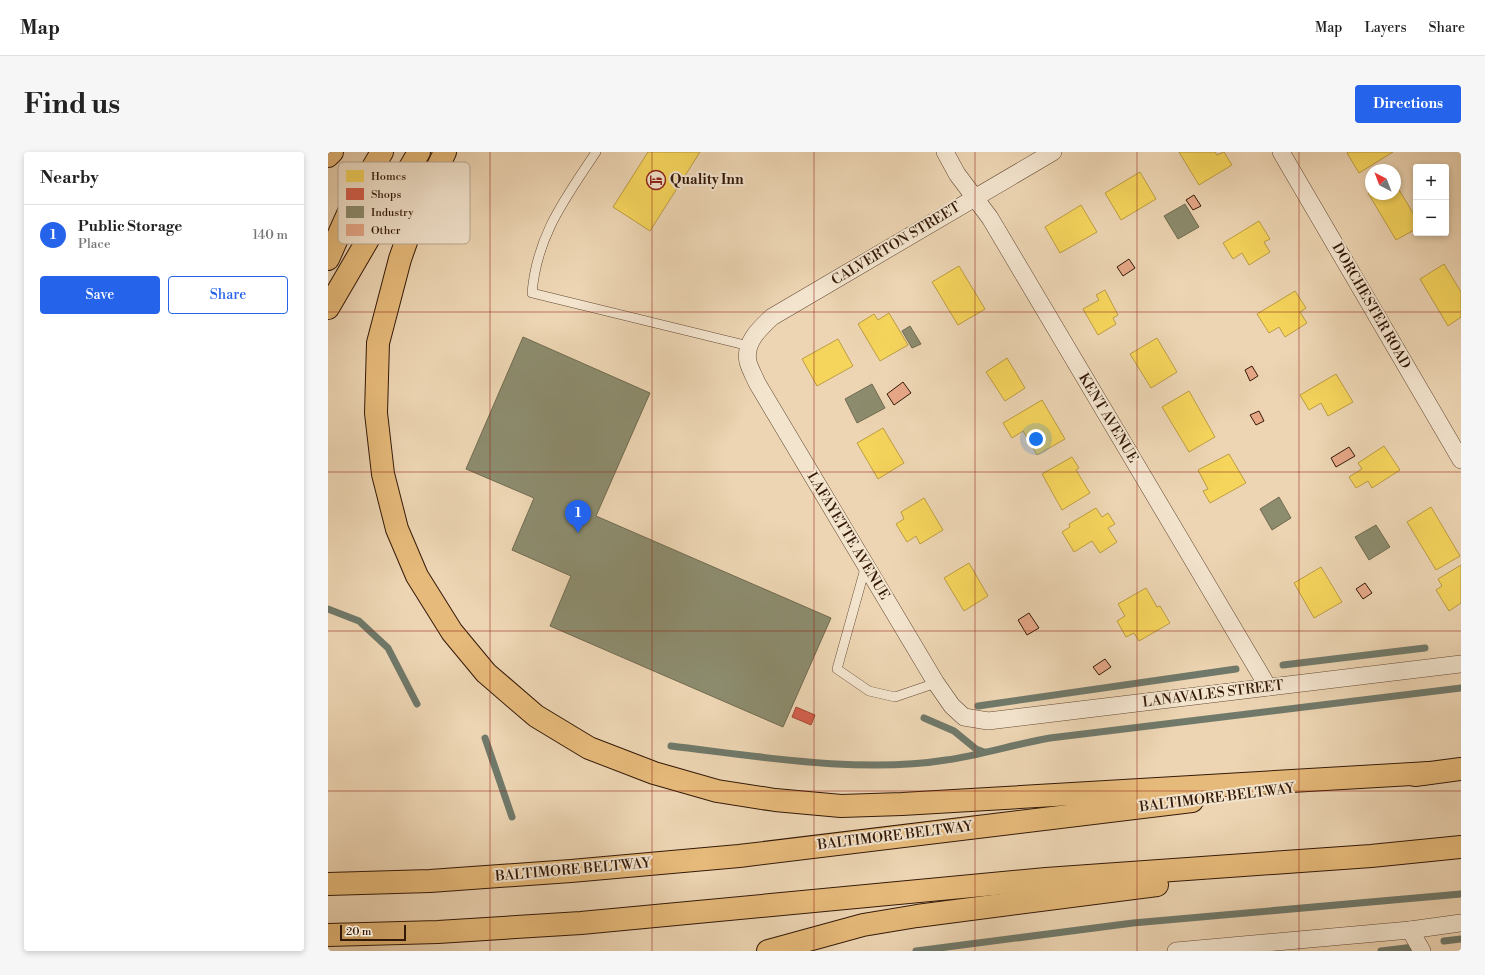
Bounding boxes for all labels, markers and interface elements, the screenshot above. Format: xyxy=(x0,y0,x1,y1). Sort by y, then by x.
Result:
text: Map xyxy=(20,16,60,40)
text: Map xyxy=(1315,19,1342,37)
text: Layers xyxy=(1364,19,1407,37)
text: Share xyxy=(1429,19,1465,37)
button: Directions xyxy=(1355,85,1461,123)
text: Find us xyxy=(24,87,120,122)
legend xyxy=(338,162,470,244)
north arrow xyxy=(1365,164,1401,200)
map controls xyxy=(1413,164,1449,236)
button: + xyxy=(1413,164,1449,200)
text: Nearby xyxy=(40,167,99,189)
hotel icon: Quality Inn xyxy=(645,169,667,191)
text: Homes xyxy=(371,170,406,184)
place label: Quality Inn xyxy=(670,171,744,189)
text: Shops xyxy=(371,188,401,202)
street label: CALVERTON STREET xyxy=(828,198,964,290)
button: − xyxy=(1413,200,1449,236)
text: Industry xyxy=(371,206,414,220)
text: Public Storage xyxy=(78,217,182,236)
text: Other xyxy=(371,224,401,238)
text: 1 xyxy=(50,227,56,243)
text: 140 m xyxy=(252,227,288,243)
text: Place xyxy=(78,236,110,252)
street label: DORCHESTER ROAD xyxy=(1328,240,1414,372)
button: Save xyxy=(40,276,160,314)
button: Share xyxy=(168,276,288,314)
street label: KENT AVENUE xyxy=(1074,370,1142,466)
your location xyxy=(1026,429,1046,449)
street label: LAFAYETTE AVENUE xyxy=(803,469,893,603)
pin: 1 xyxy=(565,500,591,533)
street label: LANAVALES STREET xyxy=(1141,676,1285,712)
street label: BALTIMORE BELTWAY xyxy=(1137,779,1296,817)
street label: BALTIMORE BELTWAY xyxy=(815,817,974,855)
street label: BALTIMORE BELTWAY xyxy=(493,854,652,886)
scale bar xyxy=(340,923,406,942)
text: 20 m xyxy=(346,925,371,939)

